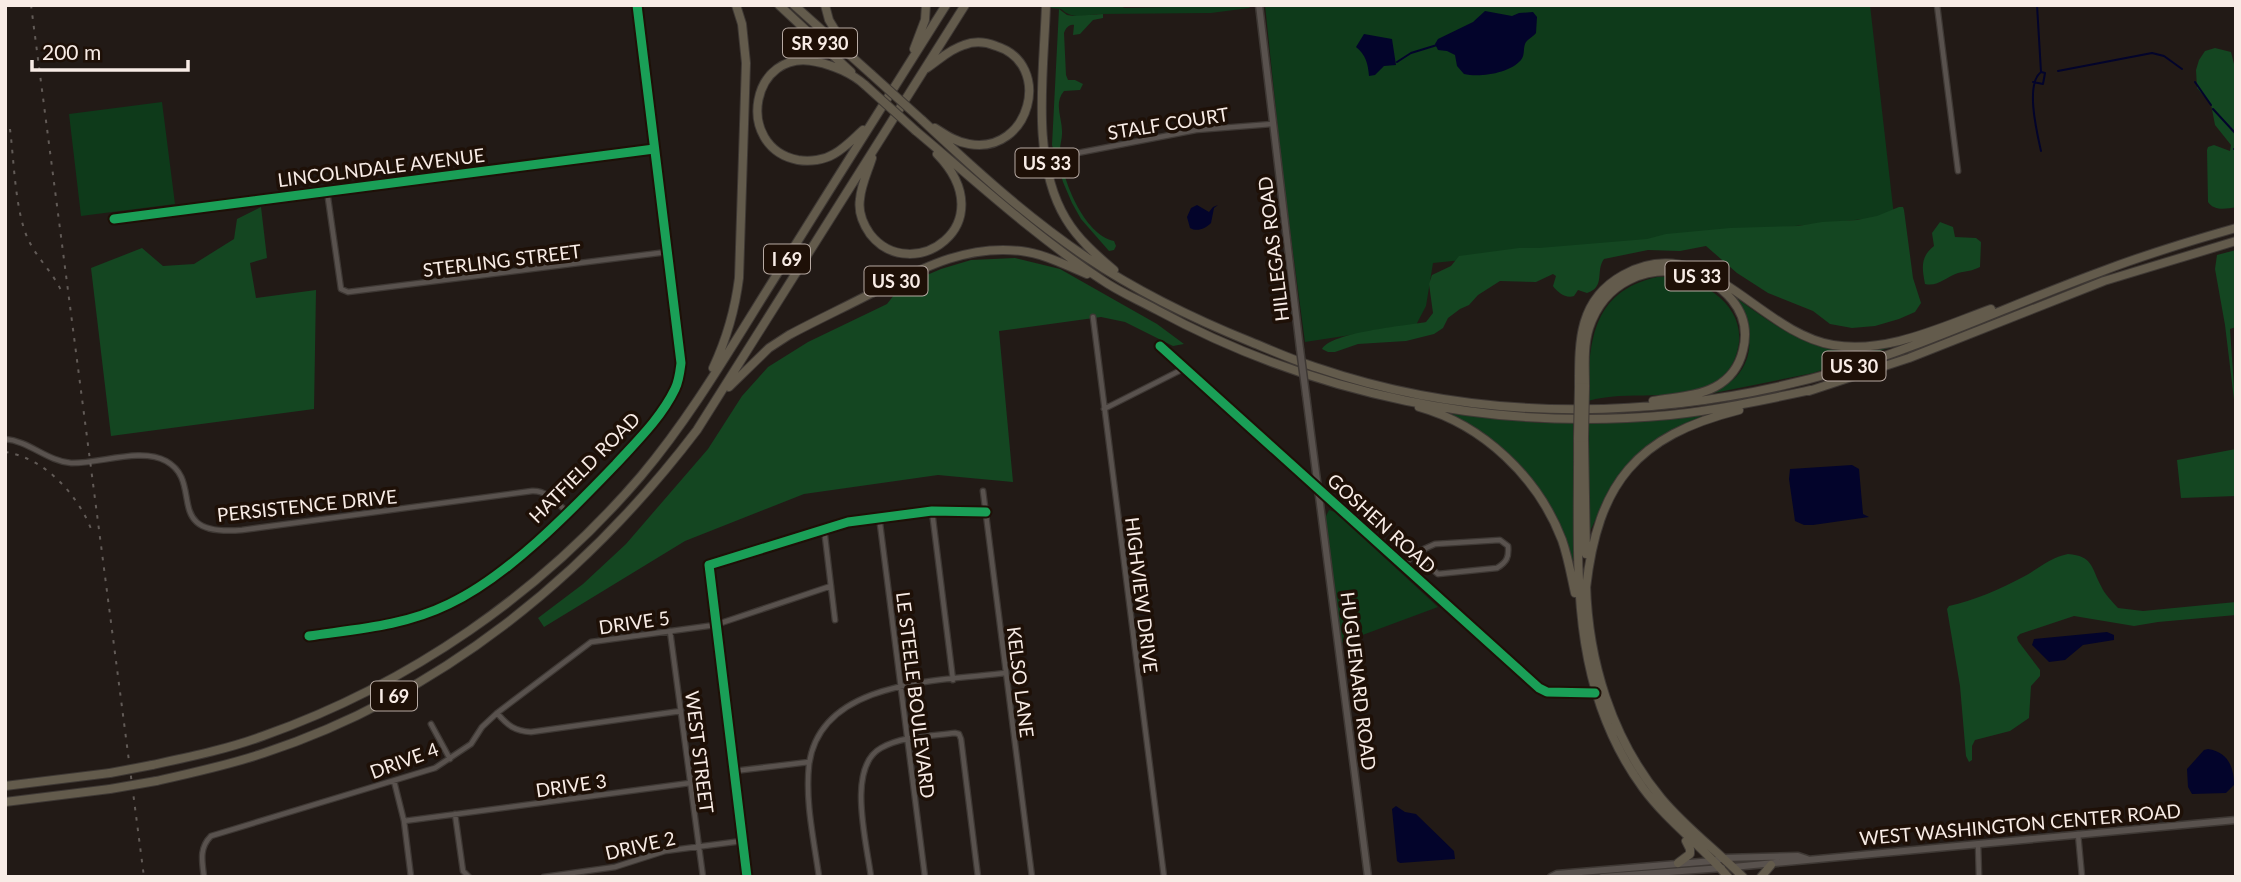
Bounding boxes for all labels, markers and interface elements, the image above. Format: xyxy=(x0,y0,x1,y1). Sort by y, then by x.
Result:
scale bar xyxy=(32,28,187,72)
road number: SR 930 xyxy=(783,28,857,58)
text: 200 m xyxy=(42,39,101,64)
street label: STALF COURT xyxy=(1106,102,1230,144)
street label: LINCOLNDALE AVENUE xyxy=(276,143,486,191)
road number: US 33 xyxy=(1016,148,1078,178)
street label: HILLEGAS ROAD xyxy=(1253,175,1293,323)
street label: STERLING STREET xyxy=(422,239,582,281)
road number: I 69 xyxy=(764,244,810,274)
road number: US 33 xyxy=(1666,262,1728,290)
road number: US 30 xyxy=(864,267,928,296)
road number: US 30 xyxy=(1822,352,1885,380)
street label: HATFIELD ROAD xyxy=(524,407,644,527)
street label: GOSHEN ROAD xyxy=(1323,468,1441,578)
street label: PERSISTENCE DRIVE xyxy=(216,484,398,526)
street label: HIGHVIEW DRIVE xyxy=(1121,516,1163,674)
street label: LE STEELE BOULEVARD xyxy=(892,590,940,800)
street label: HUGUENARD ROAD xyxy=(1337,590,1381,772)
street label: DRIVE 5 xyxy=(597,606,671,638)
street label: KELSO LANE xyxy=(1003,625,1039,739)
road number: I 69 xyxy=(371,682,417,710)
street label: WEST STREET xyxy=(681,690,719,814)
street label: DRIVE 4 xyxy=(367,737,441,783)
street label: DRIVE 3 xyxy=(534,769,608,801)
street label: WEST WASHINGTON CENTER ROAD xyxy=(1858,798,2182,850)
street label: DRIVE 2 xyxy=(603,826,677,864)

